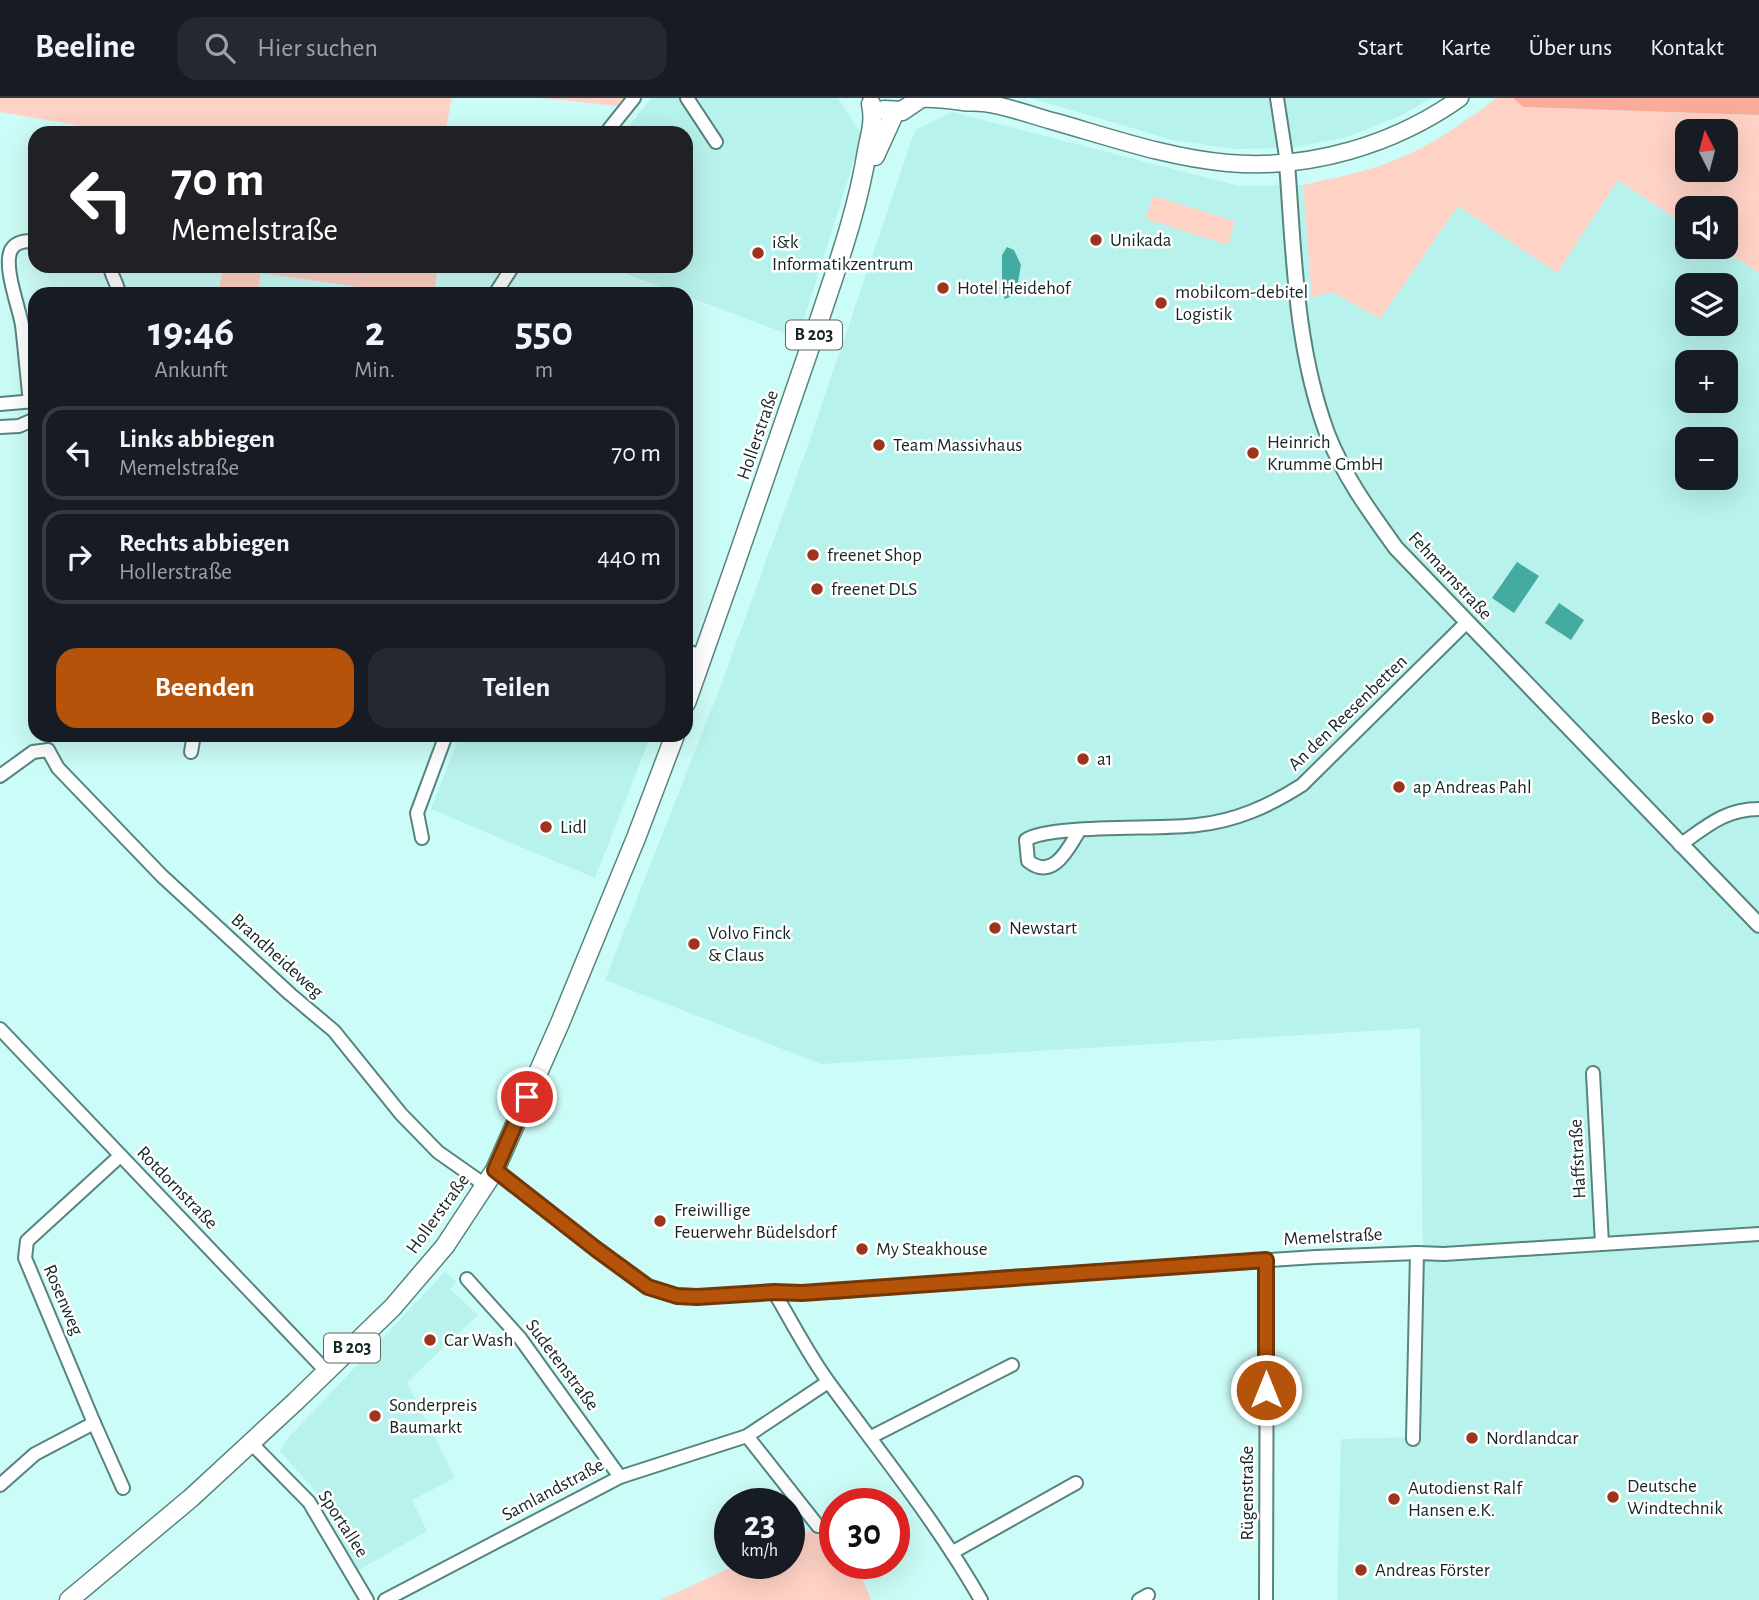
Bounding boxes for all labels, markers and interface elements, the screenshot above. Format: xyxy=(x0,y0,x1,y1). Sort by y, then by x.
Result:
search box xyxy=(177,17,667,80)
icon: search xyxy=(201,29,239,67)
text: Beeline xyxy=(35,31,135,64)
text: Hier suchen xyxy=(257,35,378,61)
text: Start xyxy=(1358,36,1403,60)
text: Karte xyxy=(1441,36,1491,60)
text: Über uns xyxy=(1529,36,1612,60)
text: Kontakt xyxy=(1650,36,1724,60)
north arrow xyxy=(1675,119,1738,182)
map controls xyxy=(1675,119,1738,490)
icon: left xyxy=(56,154,147,245)
text: 70 m xyxy=(171,156,265,205)
button: sound xyxy=(1675,196,1738,259)
text: Memelstraße xyxy=(171,214,338,246)
place label: Unikada xyxy=(1110,231,1172,250)
marker: Unikada xyxy=(1088,232,1104,248)
place label: i&k Informatikzentrum xyxy=(772,233,914,274)
marker: i&k Informatikzentrum xyxy=(750,245,766,261)
button: layers xyxy=(1675,273,1738,336)
place label: Hotel Heidehof xyxy=(957,279,1072,298)
marker: Hotel Heidehof xyxy=(935,280,951,296)
place label: mobilcom-debitel Logistik xyxy=(1175,283,1308,324)
marker: mobilcom-debitel Logistik xyxy=(1153,295,1169,311)
text: 19:46 xyxy=(148,311,234,353)
text: 2 xyxy=(365,311,385,353)
text: 550 xyxy=(515,311,573,353)
road number: B 203 xyxy=(786,320,842,349)
button: + xyxy=(1675,350,1738,413)
text: Ankunft xyxy=(155,359,228,382)
text: Min. xyxy=(354,359,395,382)
text: m xyxy=(535,359,553,382)
street label: Hollerstraße xyxy=(734,388,782,482)
text: Links abbiegen xyxy=(119,426,275,452)
button: − xyxy=(1675,427,1738,490)
place label: Heinrich Krumme GmbH xyxy=(1267,433,1384,474)
icon: left xyxy=(60,434,98,472)
place label: Team Massivhaus xyxy=(893,436,1022,455)
marker: Team Massivhaus xyxy=(871,437,887,453)
text: 70 m xyxy=(611,440,661,466)
marker: Heinrich Krumme GmbH xyxy=(1245,445,1261,461)
text: Memelstraße xyxy=(119,457,239,480)
street label: Fehmarnstraße xyxy=(1405,528,1495,624)
text: Rechts abbiegen xyxy=(119,530,290,556)
icon: right xyxy=(60,538,98,576)
text: 440 m xyxy=(597,544,661,570)
place label: freenet Shop xyxy=(827,546,922,565)
marker: freenet Shop xyxy=(805,547,821,563)
text: Hollerstraße xyxy=(119,561,232,584)
place label: freenet DLS xyxy=(831,580,917,599)
marker: freenet DLS xyxy=(809,581,825,597)
button: Beenden xyxy=(56,648,354,728)
button: Teilen xyxy=(368,648,665,728)
street label: An den Reesenbetten xyxy=(1285,652,1411,774)
place label: Besko xyxy=(1651,709,1694,728)
marker: Besko xyxy=(1700,710,1716,726)
place label: a1 xyxy=(1097,750,1112,769)
marker: a1 xyxy=(1075,751,1091,767)
place label: ap Andreas Pahl xyxy=(1413,778,1532,797)
marker: ap Andreas Pahl xyxy=(1391,779,1407,795)
place label: Lidl xyxy=(560,818,587,837)
marker: Lidl xyxy=(538,819,554,835)
street label: Brandheideweg xyxy=(227,910,327,1002)
place label: Newstart xyxy=(1009,919,1077,938)
marker: Newstart xyxy=(987,920,1003,936)
place label: Volvo Finck & Claus xyxy=(708,924,791,965)
marker: Volvo Finck & Claus xyxy=(686,936,702,952)
pin xyxy=(497,1067,557,1127)
icon: arrive xyxy=(508,1078,546,1116)
street label: Haffstraße xyxy=(1566,1119,1590,1199)
street label: Rotdornstraße xyxy=(133,1143,221,1233)
street label: Hollerstraße xyxy=(403,1171,473,1257)
place label: Freiwillige Feuerwehr Büdelsdorf xyxy=(674,1201,838,1242)
marker: Freiwillige Feuerwehr Büdelsdorf xyxy=(652,1213,668,1229)
street label: Memelstraße xyxy=(1283,1225,1383,1249)
place label: My Steakhouse xyxy=(876,1240,988,1259)
marker: My Steakhouse xyxy=(854,1241,870,1257)
street label: Rosenweg xyxy=(40,1262,87,1339)
street label: Sudetenstraße xyxy=(522,1316,602,1414)
place label: Car Wash xyxy=(444,1331,513,1350)
marker: Car Wash xyxy=(422,1332,438,1348)
road number: B 203 xyxy=(324,1334,380,1363)
position arrow xyxy=(1229,1353,1303,1427)
place label: Sonderpreis Baumarkt xyxy=(389,1396,477,1437)
marker: Sonderpreis Baumarkt xyxy=(367,1408,383,1424)
place label: Nordlandcar xyxy=(1486,1429,1578,1448)
marker: Nordlandcar xyxy=(1464,1430,1480,1446)
street label: Rügenstraße xyxy=(1238,1446,1257,1540)
street label: Samlandstraße xyxy=(499,1455,607,1525)
place label: Deutsche Windtechnik xyxy=(1627,1477,1723,1518)
place label: Autodienst Ralf Hansen e.K. xyxy=(1408,1479,1523,1520)
street label: Sportallee xyxy=(314,1487,372,1561)
speed limit sign: 30 xyxy=(819,1488,910,1579)
marker: Deutsche Windtechnik xyxy=(1605,1489,1621,1505)
marker: Autodienst Ralf Hansen e.K. xyxy=(1386,1491,1402,1507)
text: 23 xyxy=(744,1507,775,1542)
text: km/h xyxy=(741,1542,778,1560)
place label: Andreas Förster xyxy=(1375,1561,1490,1580)
marker: Andreas Förster xyxy=(1353,1562,1369,1578)

